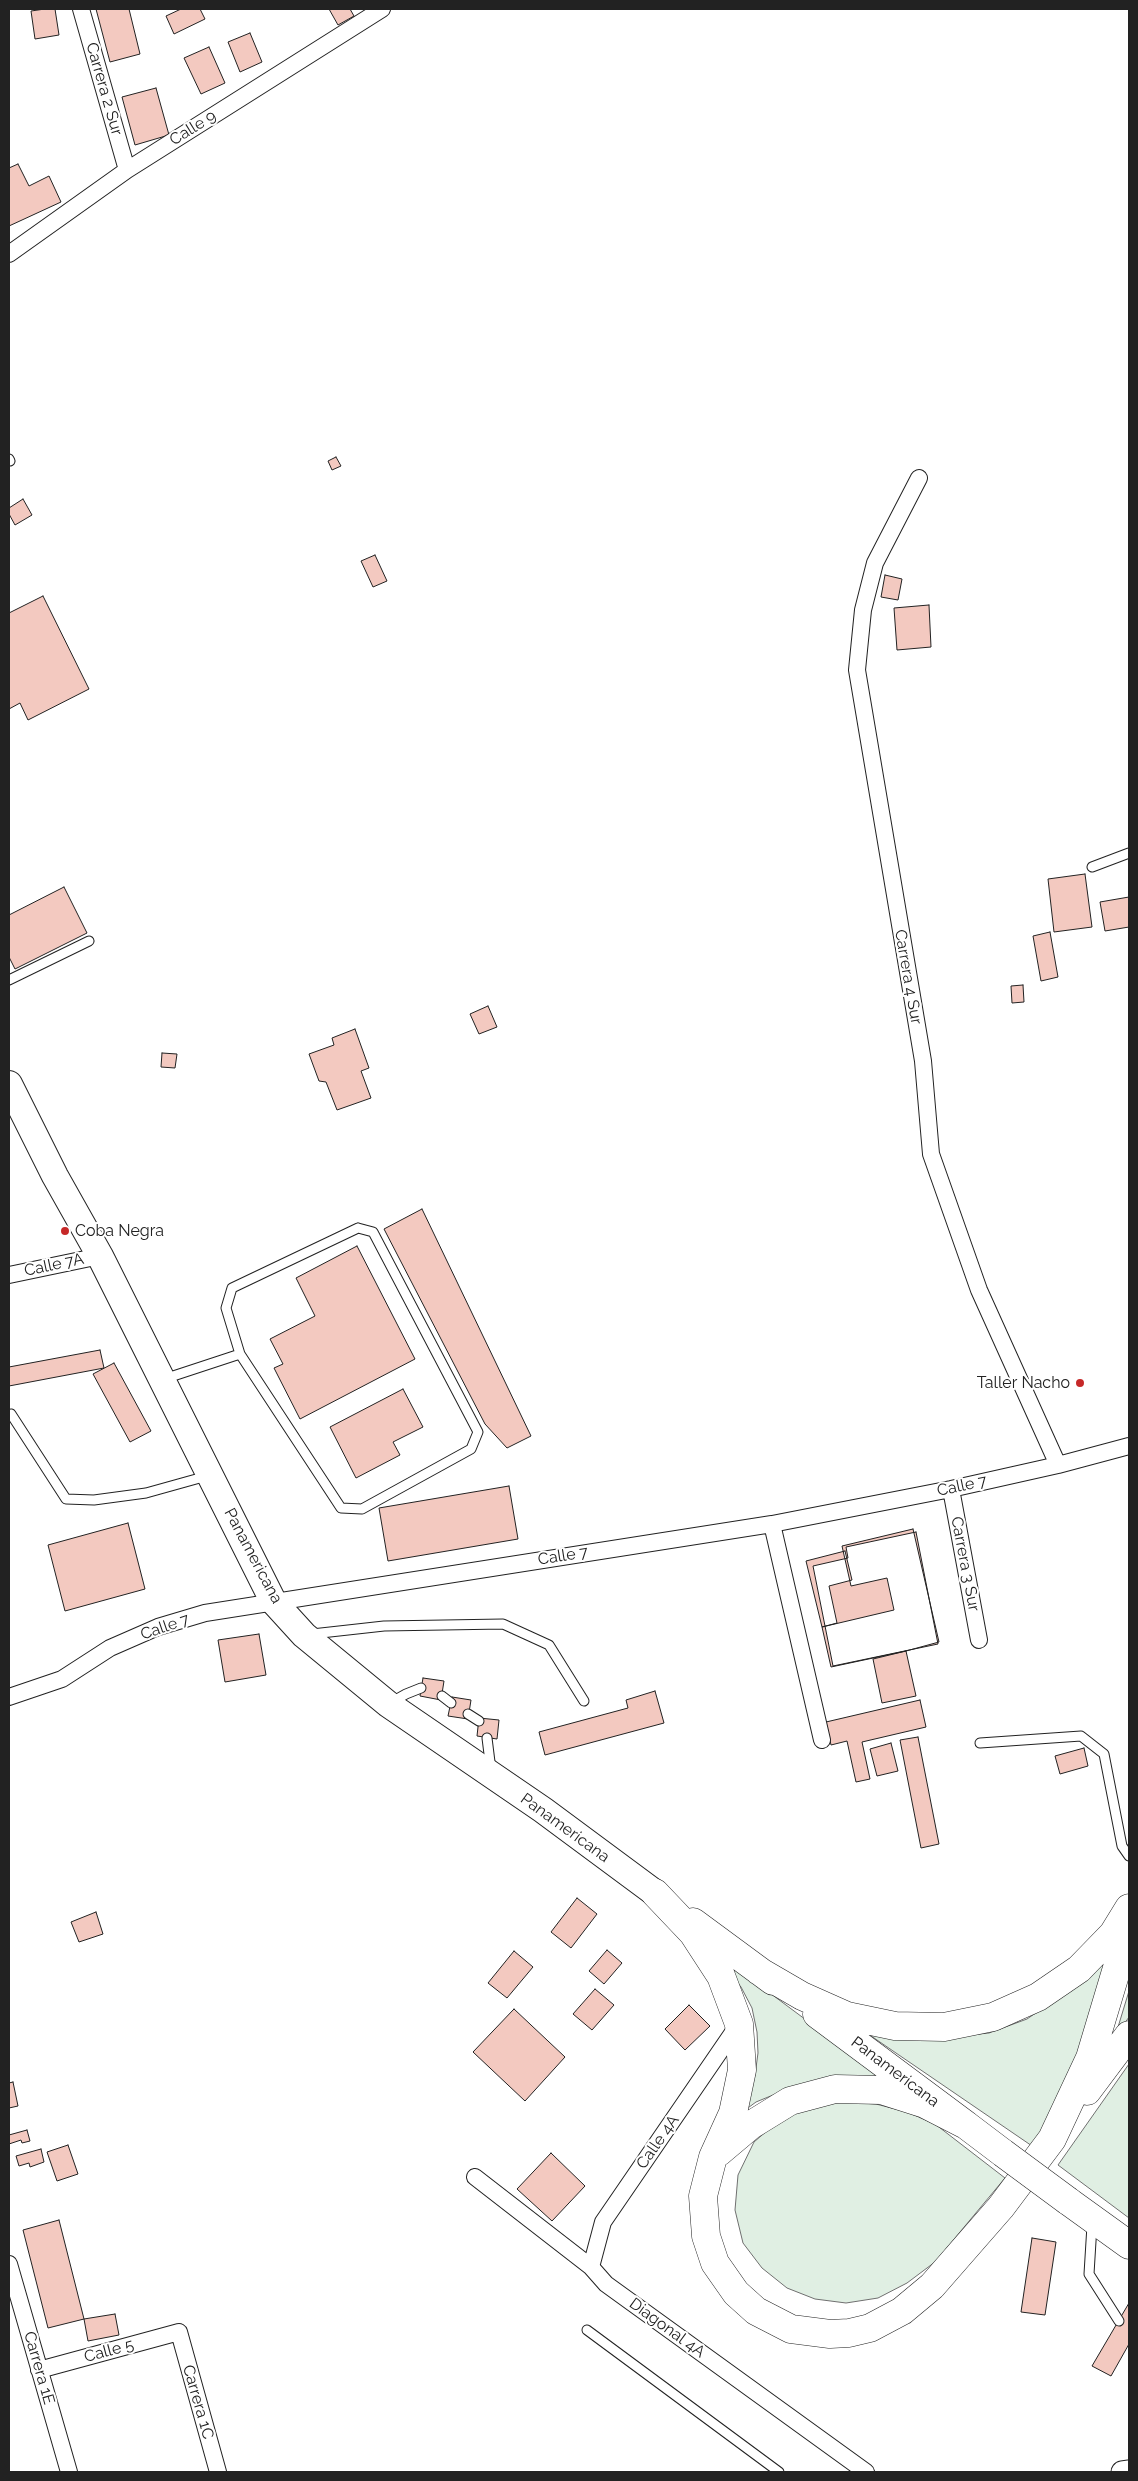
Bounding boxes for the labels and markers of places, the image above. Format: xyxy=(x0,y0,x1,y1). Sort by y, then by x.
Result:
place label: Coba Negra xyxy=(75,1221,164,1241)
marker: Coba Negra xyxy=(59,1225,71,1237)
place label: Taller Nacho xyxy=(977,1373,1070,1393)
marker: Taller Nacho xyxy=(1074,1377,1086,1389)

